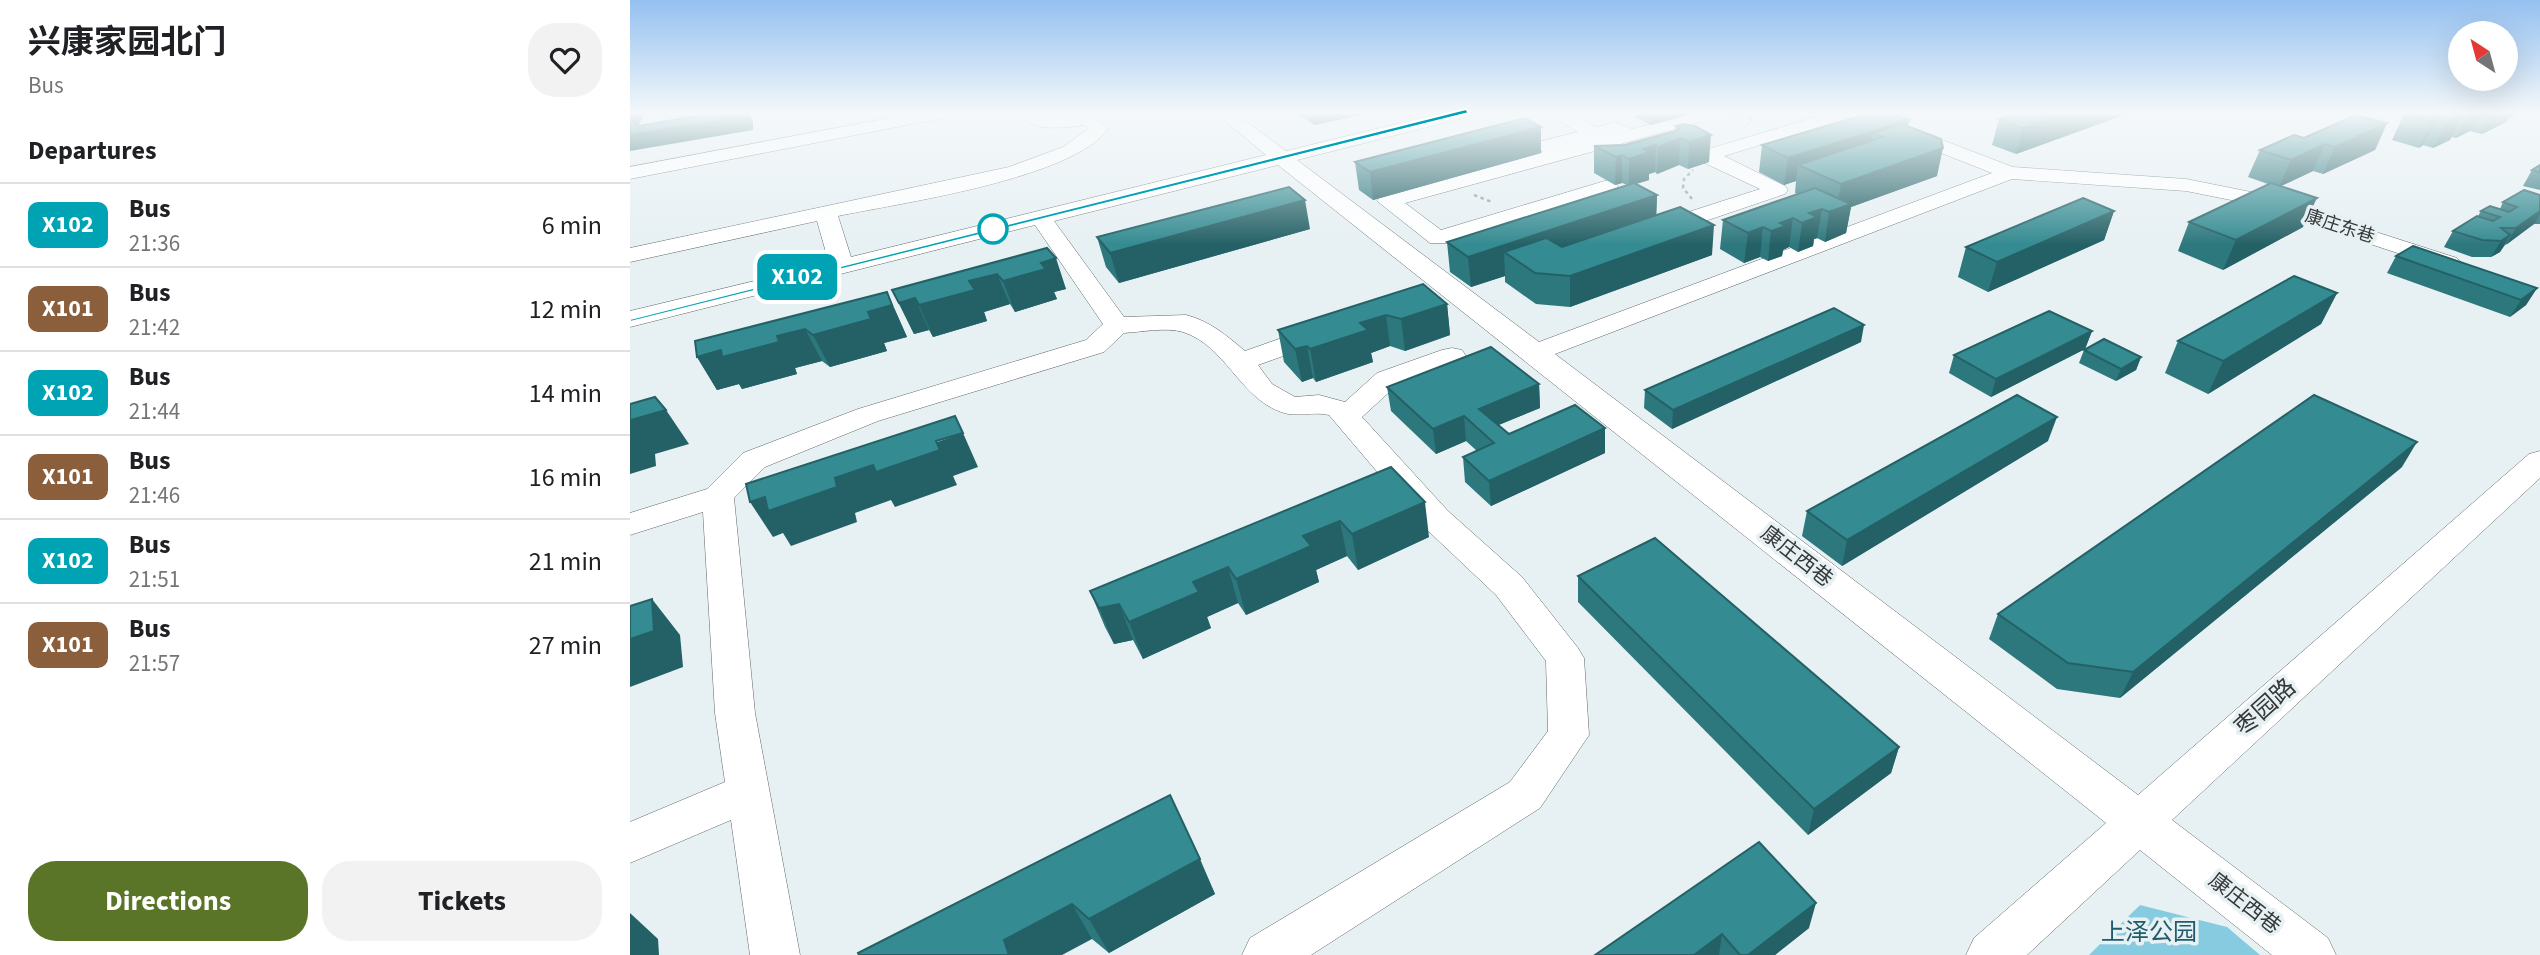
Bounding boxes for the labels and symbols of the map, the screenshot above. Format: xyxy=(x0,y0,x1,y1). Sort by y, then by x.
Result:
north arrow xyxy=(2448,21,2518,91)
street label: 康庄东巷 xyxy=(2302,203,2378,249)
unlabelled marker xyxy=(978,214,1008,244)
line badge: X102 xyxy=(748,254,846,300)
street label: 康庄西巷 xyxy=(1755,518,1839,594)
street label: 枣园路 xyxy=(2227,670,2304,744)
street label: 康庄西巷 xyxy=(2203,865,2287,941)
park label: 上泽公园 xyxy=(2101,915,2197,950)

